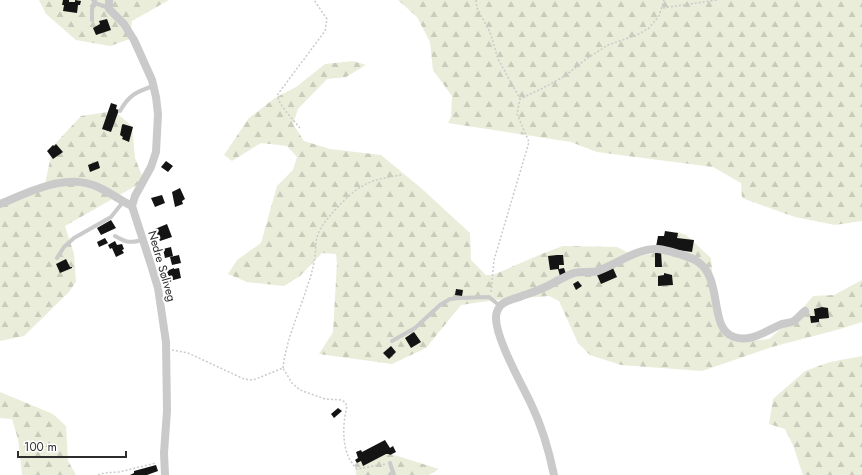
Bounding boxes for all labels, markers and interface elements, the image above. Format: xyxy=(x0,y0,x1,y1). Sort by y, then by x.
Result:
street label: Nedre Søliveg xyxy=(143,228,181,304)
scale bar xyxy=(18,433,126,459)
text: 100 m xyxy=(24,438,57,456)

